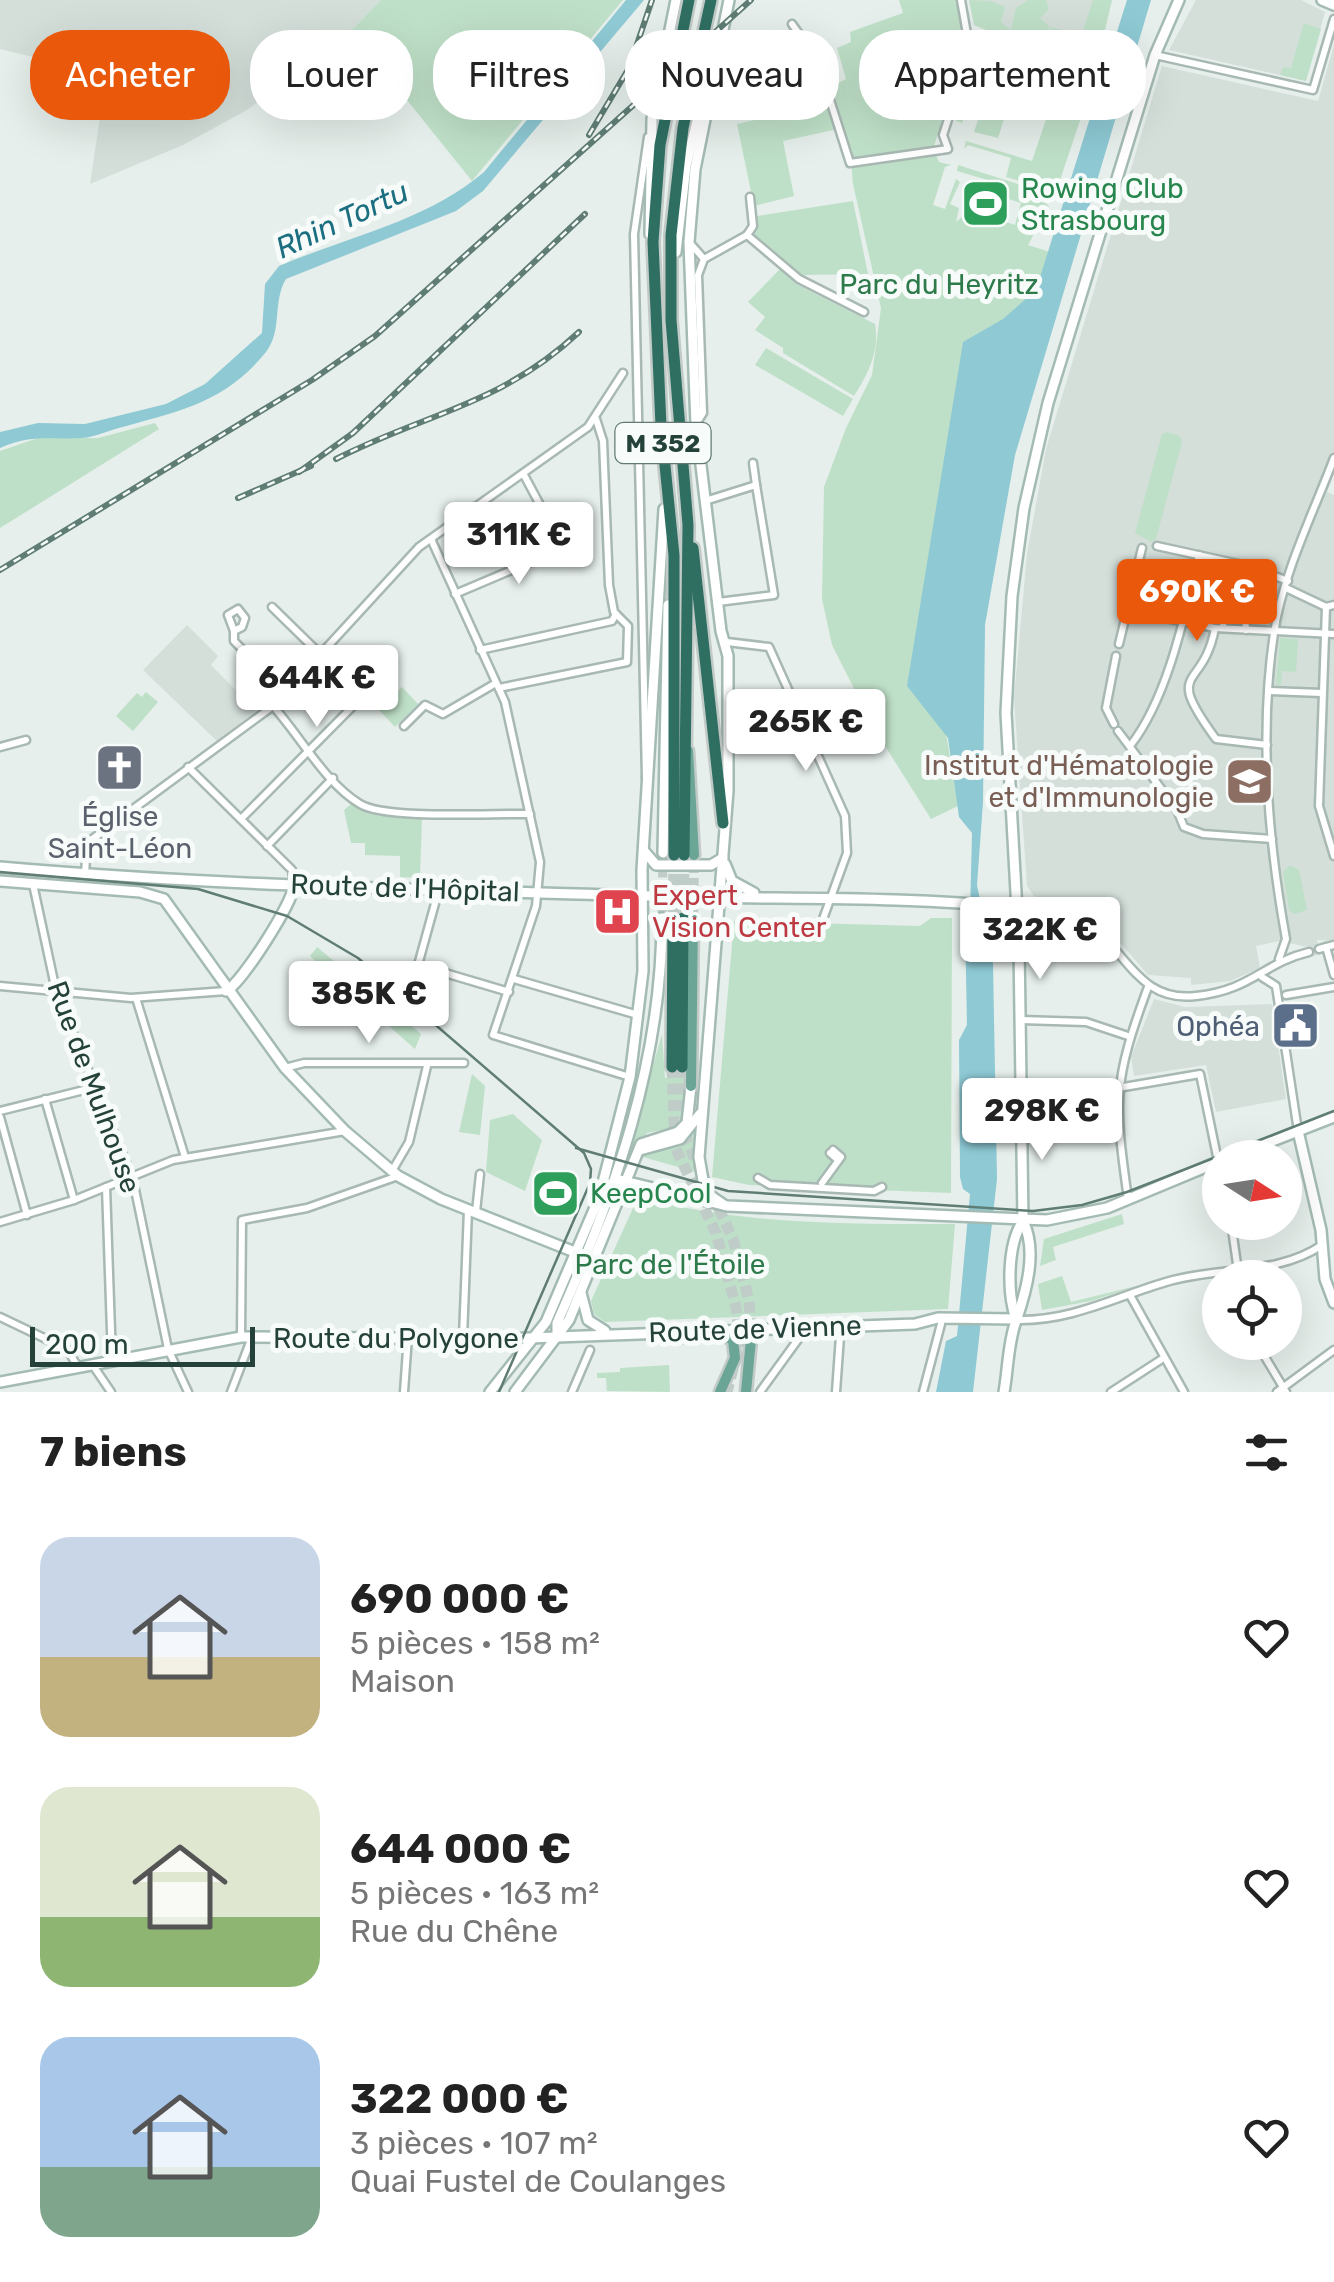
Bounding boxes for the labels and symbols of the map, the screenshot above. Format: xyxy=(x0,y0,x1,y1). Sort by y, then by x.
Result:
place label: Rowing Club Strasbourg xyxy=(1021,172,1184,237)
water label: Rhin Tortu xyxy=(270,173,414,267)
sports icon: Rowing Club Strasbourg xyxy=(960,178,1012,230)
park label: Parc du Heyritz xyxy=(839,268,1039,301)
road number: M 352 xyxy=(616,423,710,463)
pin: 311K € xyxy=(438,502,600,587)
pin: 690K € xyxy=(1116,559,1278,644)
pin: 644K € xyxy=(236,645,398,730)
pin: 265K € xyxy=(725,689,887,774)
church icon: Église Saint-Léon xyxy=(94,742,146,794)
place label: Institut d'Hématologie et d'Immunologie xyxy=(924,749,1214,814)
school or university icon: Institut d'Hématologie et d'Immunologie xyxy=(1223,755,1275,807)
place label: Église Saint-Léon xyxy=(48,800,192,865)
street label: Route de l'Hôpital xyxy=(290,868,520,908)
place label: Expert Vision Center xyxy=(652,879,827,944)
hospital icon: Expert Vision Center xyxy=(591,885,643,937)
pin: 322K € xyxy=(959,897,1121,982)
pin: 385K € xyxy=(288,961,450,1046)
street label: Rue de Mulhouse xyxy=(40,977,148,1197)
public building icon: Ophéa xyxy=(1269,1000,1321,1052)
place label: Ophéa xyxy=(1176,1010,1260,1043)
pin: 298K € xyxy=(961,1078,1123,1163)
north arrow xyxy=(1202,1140,1302,1240)
sports icon: KeepCool xyxy=(529,1167,581,1219)
place label: KeepCool xyxy=(590,1177,712,1210)
park label: Parc de l'Étoile xyxy=(575,1248,765,1281)
street label: Route de Vienne xyxy=(648,1309,862,1349)
scale bar xyxy=(30,1322,255,1366)
street label: Route du Polygone xyxy=(273,1322,519,1355)

